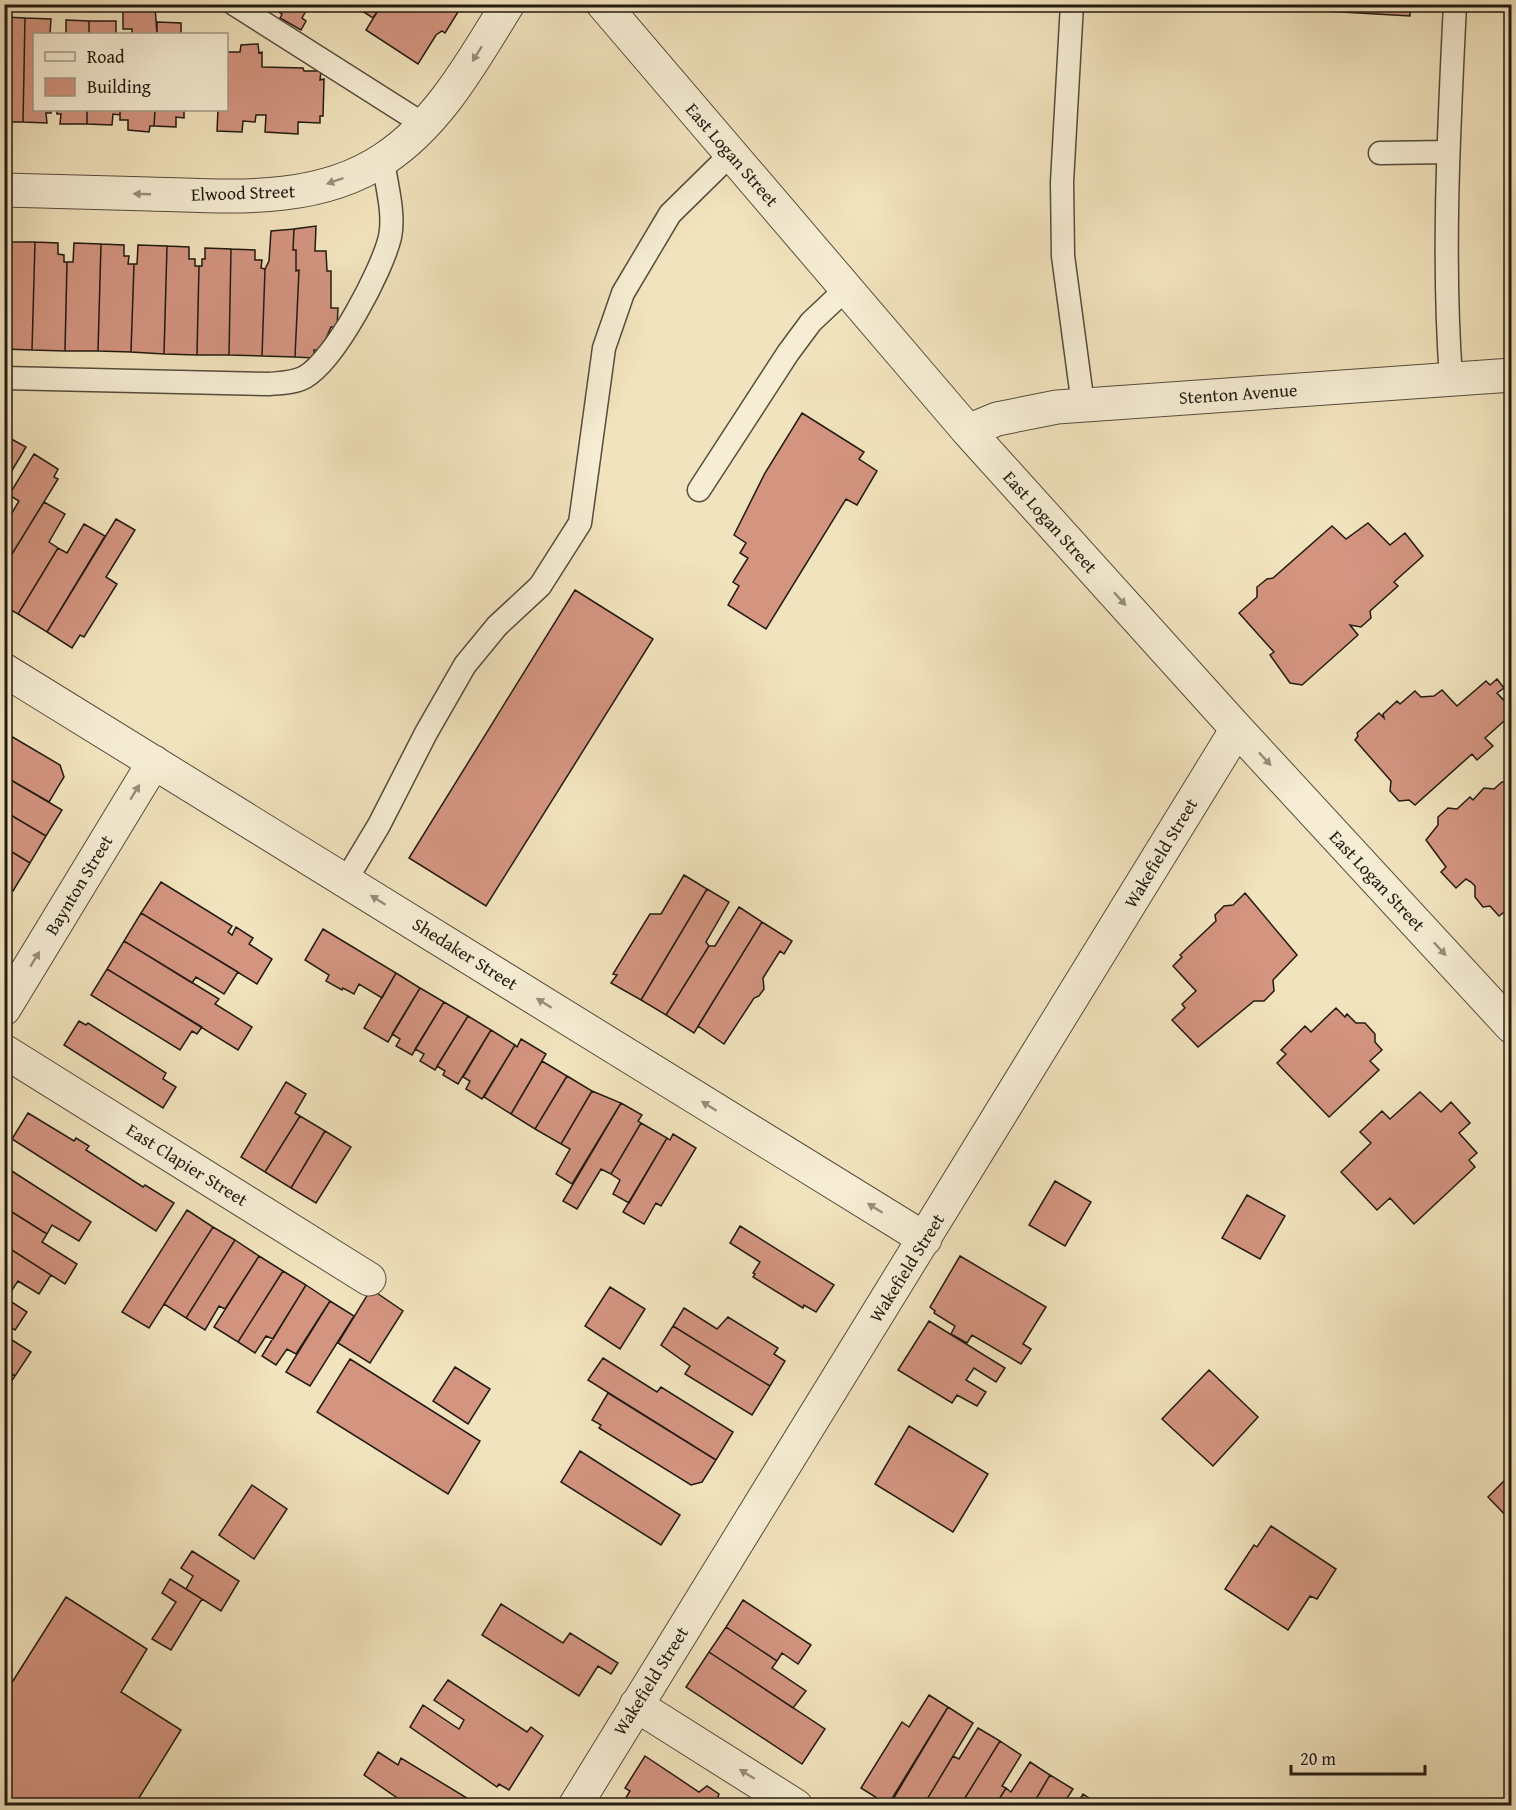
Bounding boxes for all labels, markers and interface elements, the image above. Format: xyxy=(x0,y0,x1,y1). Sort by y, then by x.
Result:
legend xyxy=(33,33,228,111)
text: Road xyxy=(87,43,125,70)
one-way arrow xyxy=(472,46,483,62)
text: Building xyxy=(87,73,151,100)
street label: East Logan Street xyxy=(680,97,786,213)
one-way arrow xyxy=(326,176,344,186)
street label: Elwood Street xyxy=(190,177,296,208)
one-way arrow xyxy=(132,189,151,199)
street label: Stenton Avenue xyxy=(1178,376,1298,411)
street label: East Logan Street xyxy=(997,464,1104,580)
one-way arrow xyxy=(1113,591,1126,606)
one-way arrow xyxy=(1258,752,1272,767)
one-way arrow xyxy=(130,784,141,800)
street label: Wakefield Street xyxy=(1117,792,1204,913)
street label: East Logan Street xyxy=(1323,824,1432,938)
street label: Baynton Street xyxy=(38,829,120,940)
one-way arrow xyxy=(370,895,386,906)
street label: Shedaker Street xyxy=(407,910,524,997)
one-way arrow xyxy=(1433,941,1446,956)
one-way arrow xyxy=(29,951,40,967)
one-way arrow xyxy=(535,998,552,1009)
one-way arrow xyxy=(701,1100,717,1111)
street label: East Clapier Street xyxy=(121,1116,254,1213)
one-way arrow xyxy=(867,1203,883,1214)
street label: Wakefield Street xyxy=(862,1208,951,1327)
street label: Wakefield Street xyxy=(606,1621,695,1740)
scale bar xyxy=(1291,1738,1424,1776)
text: 20 m xyxy=(1300,1745,1336,1772)
one-way arrow xyxy=(739,1769,755,1780)

